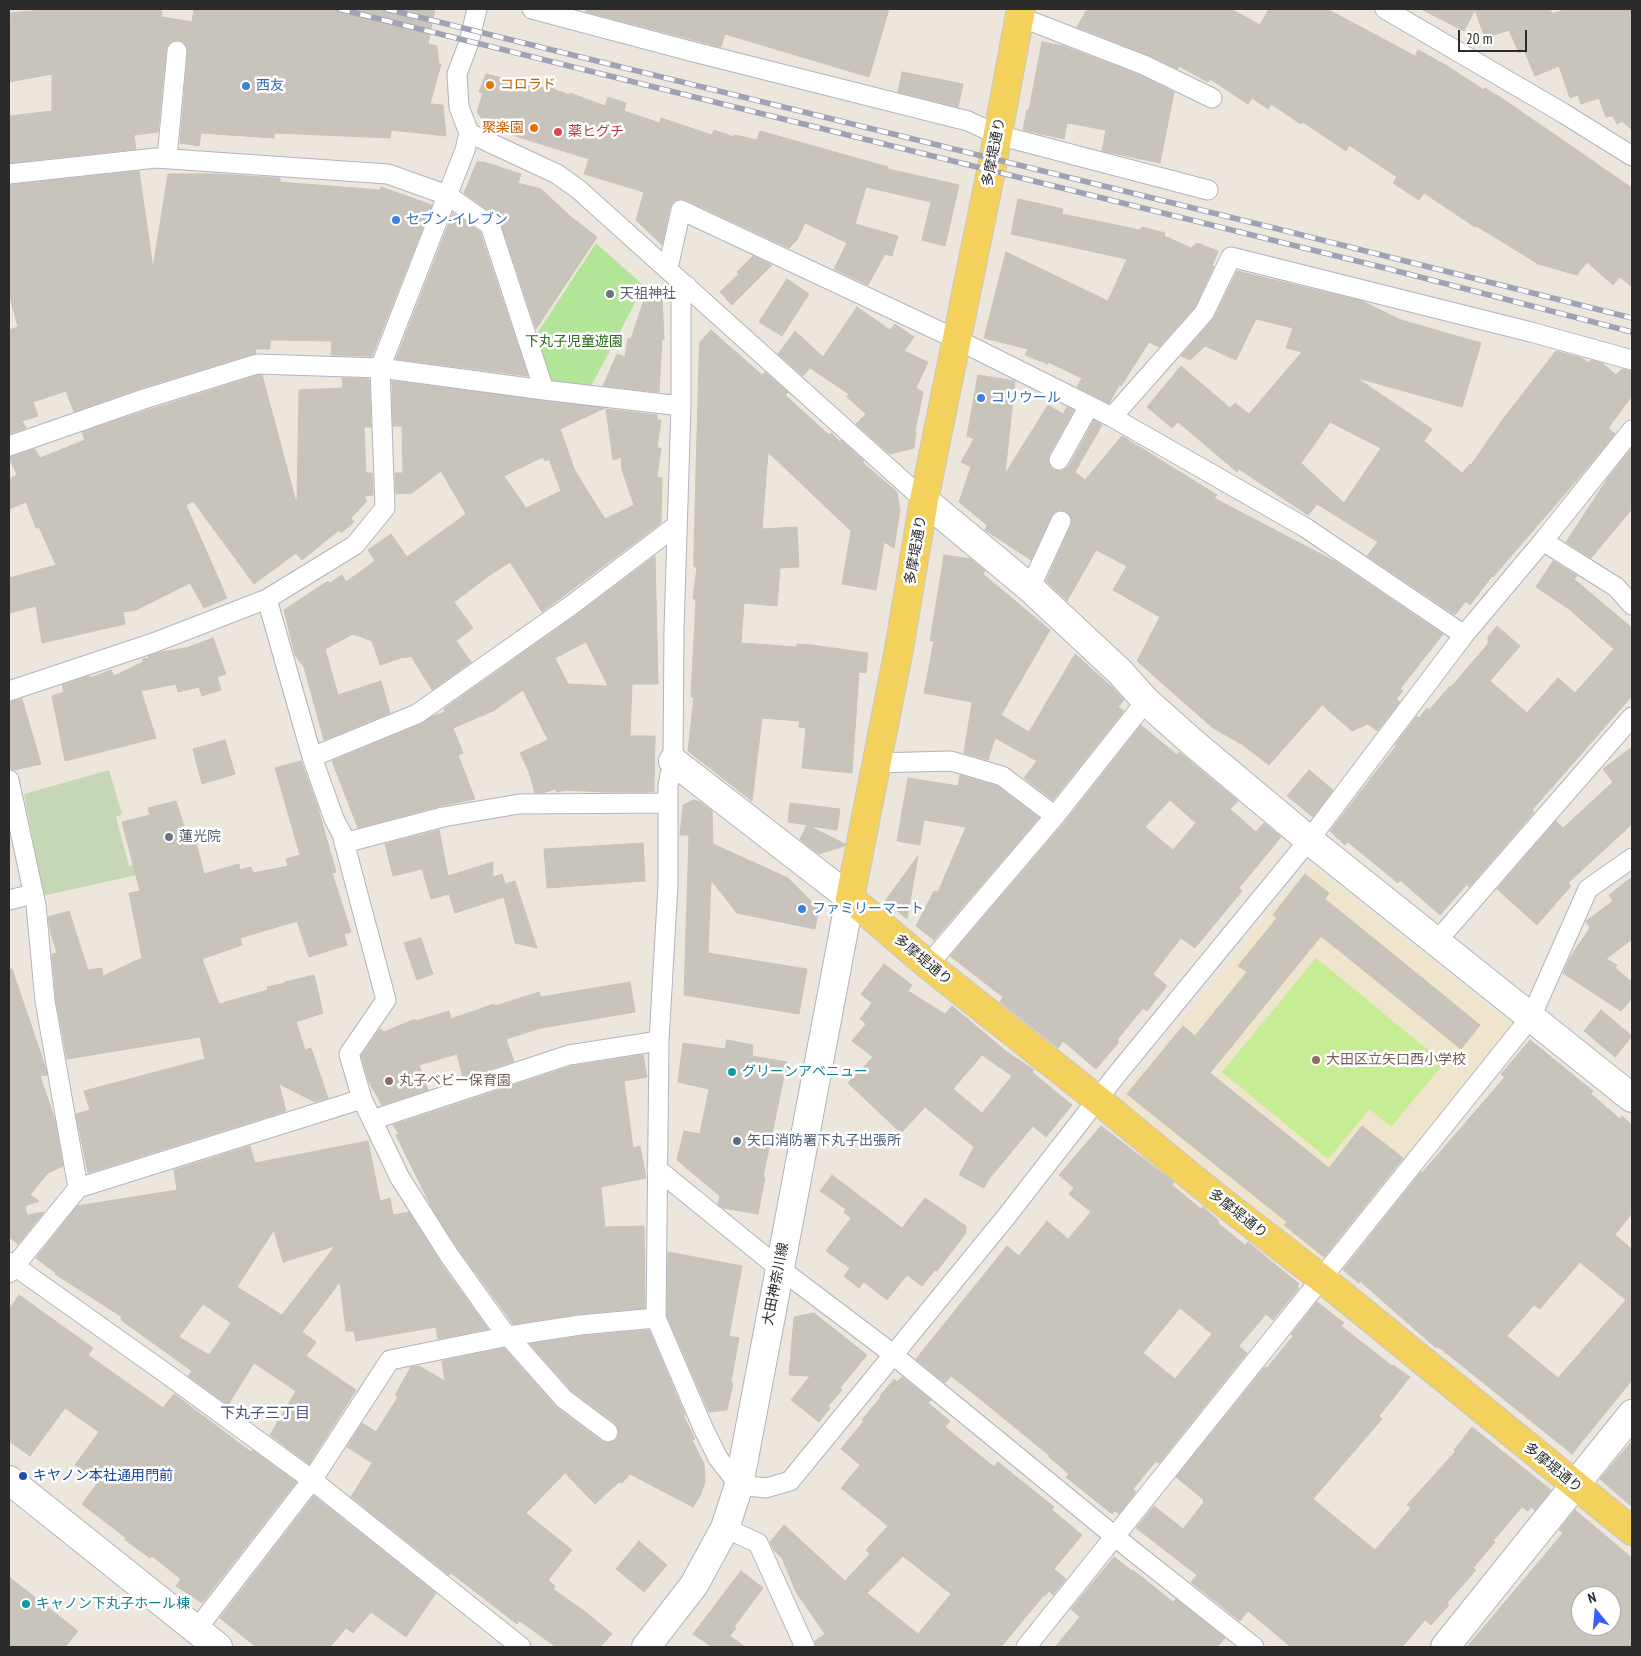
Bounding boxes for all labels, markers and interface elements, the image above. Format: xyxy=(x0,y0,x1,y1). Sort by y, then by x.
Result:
scale bar xyxy=(1461,20,1530,52)
text: 20 m xyxy=(1466,29,1492,48)
place label: コロラド xyxy=(500,77,556,93)
place label: 西友 xyxy=(256,78,284,94)
marker: コロラド xyxy=(484,79,496,91)
marker: 西友 xyxy=(240,80,252,92)
street label: 多摩堤通り xyxy=(979,116,1009,188)
place label: 聚楽園 xyxy=(482,120,524,136)
marker: 聚楽園 xyxy=(528,122,540,134)
place label: 薬ヒグチ xyxy=(568,124,624,140)
marker: 薬ヒグチ xyxy=(552,126,564,138)
place label: セブン-イレブン xyxy=(406,212,508,228)
marker: セブン-イレブン xyxy=(390,214,402,226)
place label: 天祖神社 xyxy=(620,286,676,302)
marker: 天祖神社 xyxy=(604,288,616,300)
park label: 下丸子児童遊園 xyxy=(525,334,623,350)
place label: コリウール xyxy=(991,390,1061,406)
marker: コリウール xyxy=(975,392,987,404)
street label: 多摩堤通り xyxy=(902,514,930,586)
place label: 蓮光院 xyxy=(179,829,221,845)
marker: 蓮光院 xyxy=(163,831,175,843)
place label: ファミリーマート xyxy=(812,901,924,917)
marker: ファミリーマート xyxy=(796,903,808,915)
street label: 多摩堤通り xyxy=(891,931,955,989)
place label: 大田区立矢口西小学校 xyxy=(1326,1052,1466,1068)
marker: 大田区立矢口西小学校 xyxy=(1310,1054,1322,1066)
place label: グリーンアベニュー xyxy=(742,1064,868,1080)
marker: グリーンアベニュー xyxy=(726,1066,738,1078)
place label: 丸子ベビー保育園 xyxy=(399,1073,511,1089)
marker: 丸子ベビー保育園 xyxy=(383,1075,395,1087)
place label: 矢口消防署下丸子出張所 xyxy=(747,1133,901,1149)
marker: 矢口消防署下丸子出張所 xyxy=(731,1135,743,1147)
street label: 多摩堤通り xyxy=(1205,1186,1271,1242)
street label: 大田神奈川線 xyxy=(760,1241,792,1327)
district label: 下丸子三丁目 xyxy=(220,1405,310,1423)
street label: 多摩堤通り xyxy=(1521,1439,1585,1497)
place label: キヤノン本社通用門前 xyxy=(33,1468,173,1484)
marker: キヤノン本社通用門前 xyxy=(17,1470,29,1482)
north arrow xyxy=(1571,1586,1621,1636)
text: N xyxy=(1586,1588,1598,1607)
place label: キャノン下丸子ホール棟 xyxy=(36,1596,190,1612)
marker: キャノン下丸子ホール棟 xyxy=(20,1598,32,1610)

